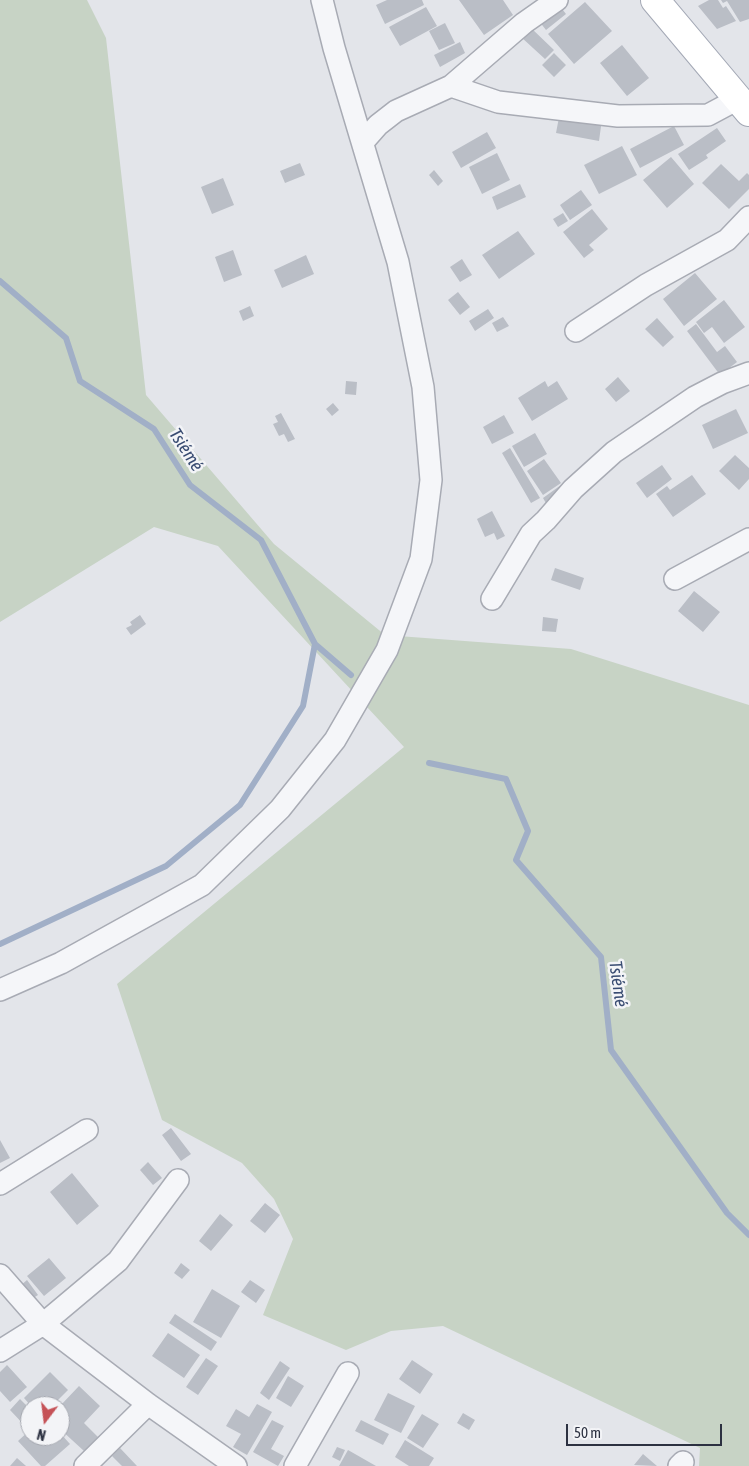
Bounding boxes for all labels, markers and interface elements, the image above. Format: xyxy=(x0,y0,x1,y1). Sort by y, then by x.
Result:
water label: Tsiémé xyxy=(164,425,208,475)
water label: Tsiémé xyxy=(604,959,632,1009)
north arrow xyxy=(20,1396,70,1446)
scale bar xyxy=(569,1414,725,1446)
text: 50 m xyxy=(574,1424,601,1441)
text: N xyxy=(35,1426,47,1443)

